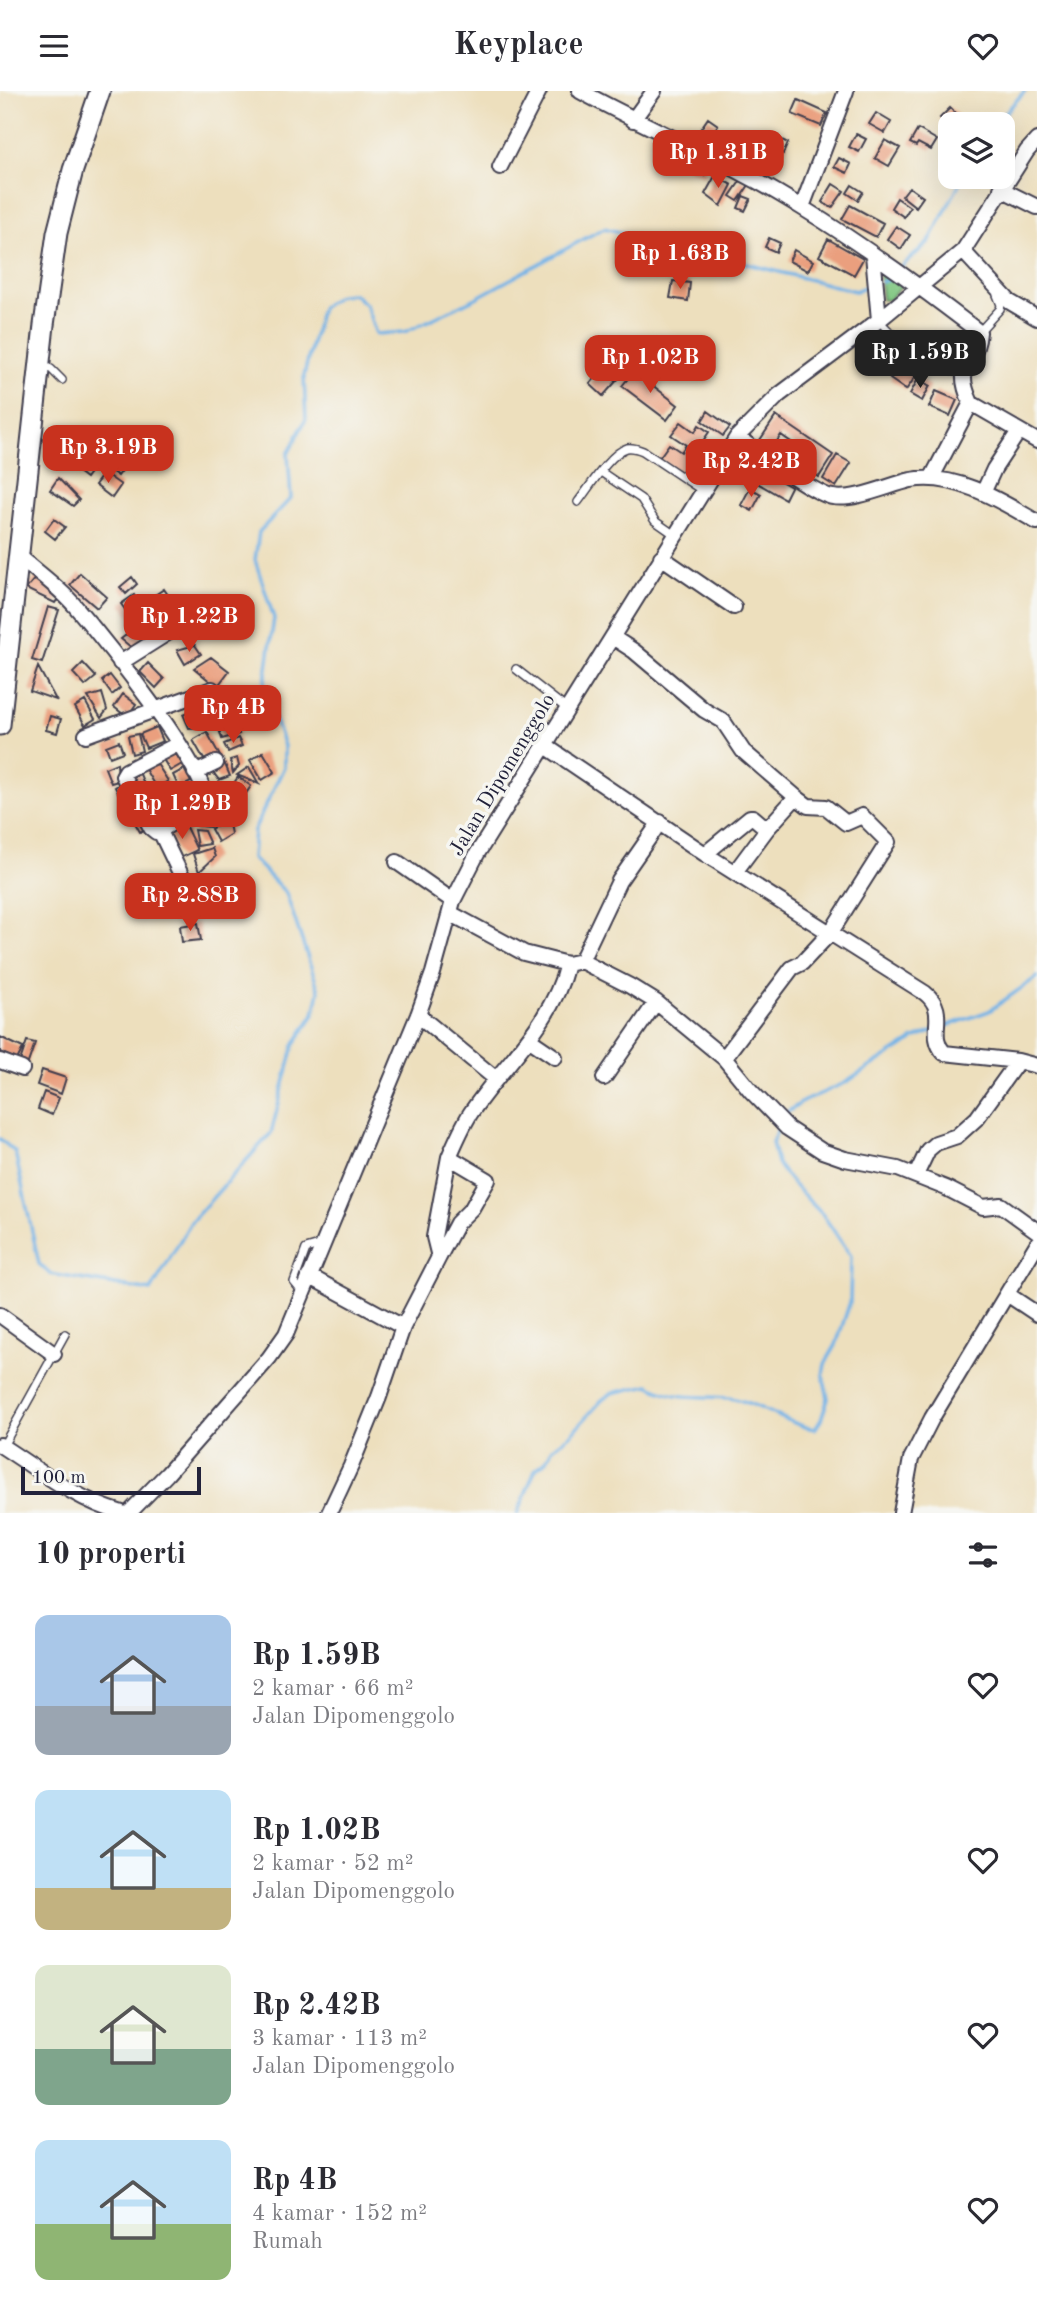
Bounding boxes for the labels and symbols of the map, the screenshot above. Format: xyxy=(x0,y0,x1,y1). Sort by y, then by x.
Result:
pin: Rp 1.31B xyxy=(646,131,790,190)
pin: Rp 1.63B xyxy=(608,231,752,291)
pin: Rp 1.59B xyxy=(848,331,992,390)
pin: Rp 1.02B xyxy=(578,335,722,395)
pin: Rp 3.19B xyxy=(36,425,180,485)
pin: Rp 2.42B xyxy=(679,439,823,499)
pin: Rp 1.22B xyxy=(117,595,261,654)
pin: Rp 4B xyxy=(184,685,282,745)
street label: Jalan Dipomenggolo xyxy=(446,690,560,860)
pin: Rp 1.29B xyxy=(110,781,254,841)
pin: Rp 2.88B xyxy=(118,873,262,933)
scale bar xyxy=(21,1464,201,1496)

